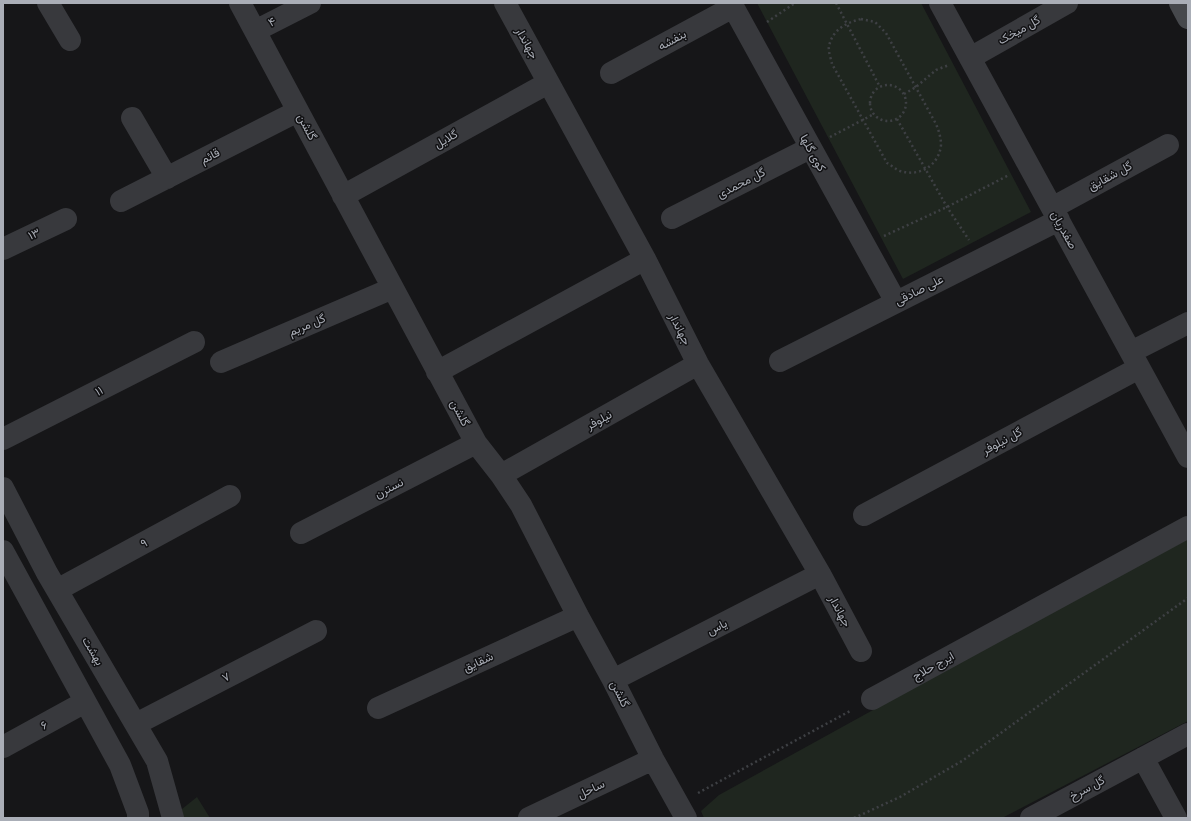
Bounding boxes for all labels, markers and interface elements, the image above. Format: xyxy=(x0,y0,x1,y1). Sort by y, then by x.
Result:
street label: گل میخک xyxy=(995,13,1043,48)
street label: ۴ xyxy=(266,14,278,30)
street label: جهاندار xyxy=(511,24,541,62)
street label: بنفشه xyxy=(656,27,688,53)
street label: گلشن xyxy=(293,111,320,143)
street label: گلایل xyxy=(432,127,461,152)
street label: کوی گلها xyxy=(796,132,829,174)
street label: قائم xyxy=(198,145,223,168)
street label: گل شقایق xyxy=(1086,159,1135,194)
street label: گل محمدی xyxy=(714,165,768,202)
street label: صفدریان xyxy=(1047,208,1080,252)
street label: ۱۳ xyxy=(26,225,42,243)
street label: علی صادقی xyxy=(892,272,946,309)
street label: جهاندار xyxy=(665,310,694,348)
street label: گل مریم xyxy=(287,311,328,340)
street label: ۱۱ xyxy=(93,383,105,399)
street label: گلشن xyxy=(446,397,473,429)
street label: نیلوفر xyxy=(583,407,615,434)
street label: گل نیلوفر xyxy=(979,425,1025,459)
street label: نسترن xyxy=(372,475,406,502)
street label: ۹ xyxy=(138,535,150,551)
street label: جهاندار xyxy=(825,592,854,630)
street label: یاس xyxy=(704,616,730,639)
street label: بهشت xyxy=(78,634,107,668)
street label: شقایق xyxy=(461,649,496,676)
street label: ایرج حلاج xyxy=(910,649,957,685)
street label: ۷ xyxy=(220,669,232,685)
street label: گلشن xyxy=(607,678,633,710)
street label: ۶ xyxy=(38,717,50,733)
street label: گل سرخ xyxy=(1067,773,1108,805)
street label: ساحل xyxy=(575,777,607,802)

